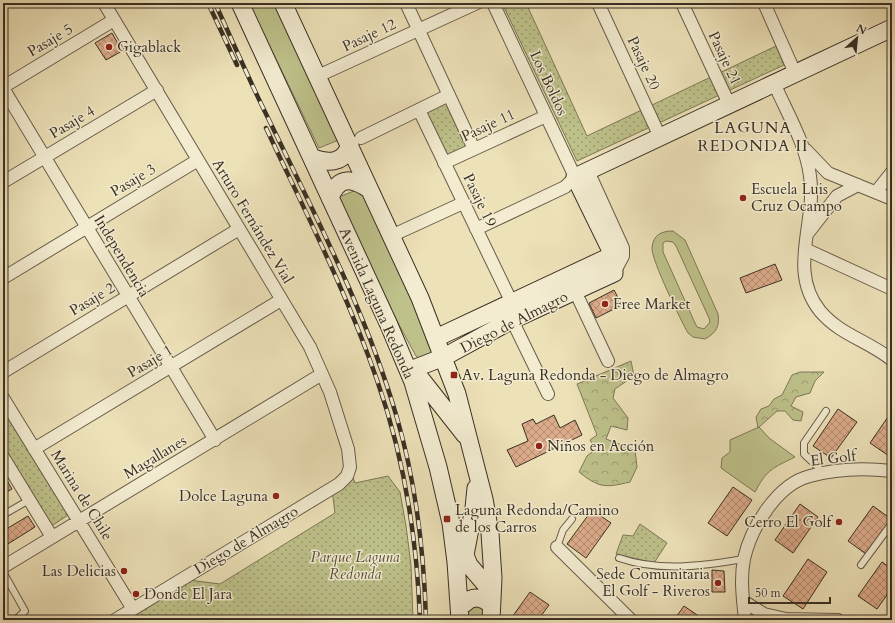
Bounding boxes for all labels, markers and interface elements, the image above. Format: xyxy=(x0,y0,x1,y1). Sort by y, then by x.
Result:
street label: Pasaje 12 xyxy=(339,14,399,56)
north arrow xyxy=(837,18,877,58)
street label: Pasaje 5 xyxy=(24,19,76,61)
text: N xyxy=(854,21,869,39)
street label: Pasaje 21 xyxy=(704,28,746,88)
street label: Pasaje 20 xyxy=(623,33,665,93)
place label: Gigablack xyxy=(117,37,181,57)
marker: Gigablack xyxy=(104,42,114,52)
street label: Los Boldos xyxy=(525,47,573,119)
street label: Pasaje 4 xyxy=(46,100,99,143)
street label: Pasaje 11 xyxy=(458,104,518,146)
district label: LAGUNA REDONDA II xyxy=(697,117,809,157)
street label: Arturo Fernández Vial xyxy=(208,155,298,287)
street label: Pasaje 3 xyxy=(107,159,159,201)
street label: Pasaje 19 xyxy=(458,170,502,230)
place label: Escuela Luis Cruz Ocampo xyxy=(751,179,842,216)
marker: Escuela Luis Cruz Ocampo xyxy=(738,193,748,203)
street label: Independencia xyxy=(90,211,155,301)
street label: Avenida Laguna Redonda xyxy=(335,224,420,382)
street label: Pasaje 2 xyxy=(66,277,119,320)
street label: Diego de Almagro xyxy=(457,286,571,358)
place label: Free Market xyxy=(613,294,691,314)
marker: Free Market xyxy=(600,299,610,309)
street label: Pasaje 1 xyxy=(124,340,176,382)
place label: Av. Laguna Redonda - Diego de Almagro xyxy=(462,365,729,385)
marker: Av. Laguna Redonda - Diego de Almagro xyxy=(449,370,459,380)
street label: Magallanes xyxy=(120,430,190,484)
place label: Niños en Acción xyxy=(547,436,655,456)
marker: Niños en Acción xyxy=(534,441,544,451)
street label: El Golf xyxy=(809,445,859,471)
street label: Marina de Chile xyxy=(46,446,118,544)
place label: Dolce Laguna xyxy=(179,486,269,506)
marker: Dolce Laguna xyxy=(271,491,281,501)
place label: Laguna Redonda/Camino de los Carros xyxy=(455,500,619,537)
street label: Diego de Almagro xyxy=(190,501,302,579)
place label: Cerro El Golf xyxy=(744,512,833,532)
marker: Laguna Redonda/Camino de los Carros xyxy=(442,514,452,524)
marker: Cerro El Golf xyxy=(834,517,844,527)
park label: Parque Laguna Redonda xyxy=(311,547,400,584)
place label: Las Delicias xyxy=(42,561,116,581)
place label: Sede Comunitaria El Golf - Riveros xyxy=(596,564,711,601)
marker: Las Delicias xyxy=(119,566,129,576)
marker: Sede Comunitaria El Golf - Riveros xyxy=(713,578,723,588)
scale bar xyxy=(749,579,830,605)
place label: Donde El Jara xyxy=(144,584,233,604)
text: 50 m xyxy=(755,585,782,601)
marker: Donde El Jara xyxy=(131,589,141,599)

